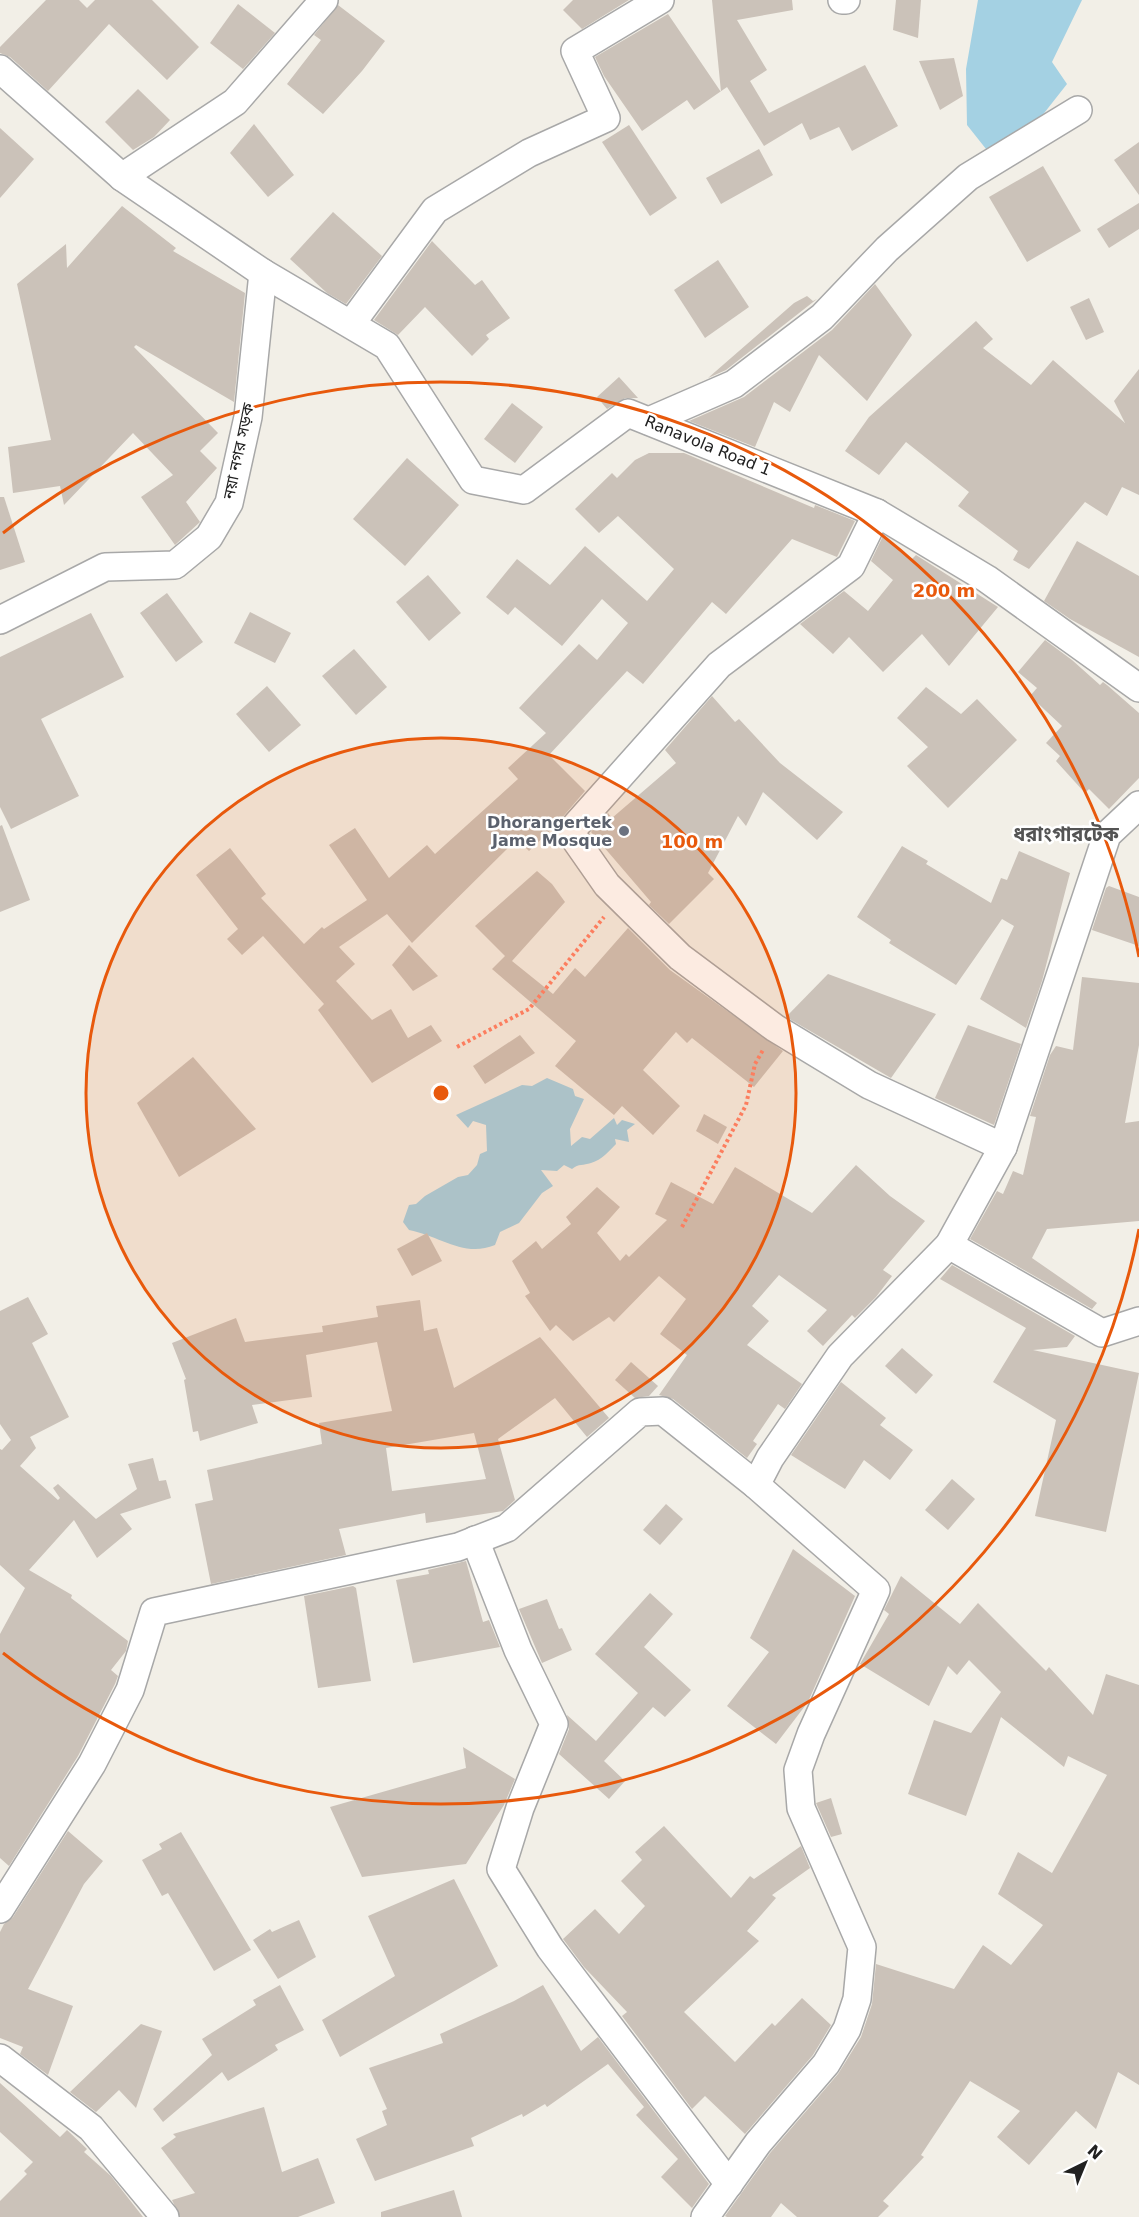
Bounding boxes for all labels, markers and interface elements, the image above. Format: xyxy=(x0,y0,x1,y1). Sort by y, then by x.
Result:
street label: নয়া নগর সড়ক xyxy=(219,400,258,502)
street label: Ranavola Road 1 xyxy=(642,411,774,479)
text: 200 m xyxy=(913,580,975,601)
place label: Dhorangertek Jame Mosque xyxy=(487,813,612,850)
district label: ধরাংগারটেক xyxy=(1013,822,1120,846)
marker: Dhorangertek Jame Mosque xyxy=(617,824,631,838)
text: 100 m xyxy=(661,831,723,852)
centre of rings xyxy=(431,1083,451,1103)
north arrow xyxy=(1055,2133,1115,2193)
text: N xyxy=(1084,2141,1106,2164)

